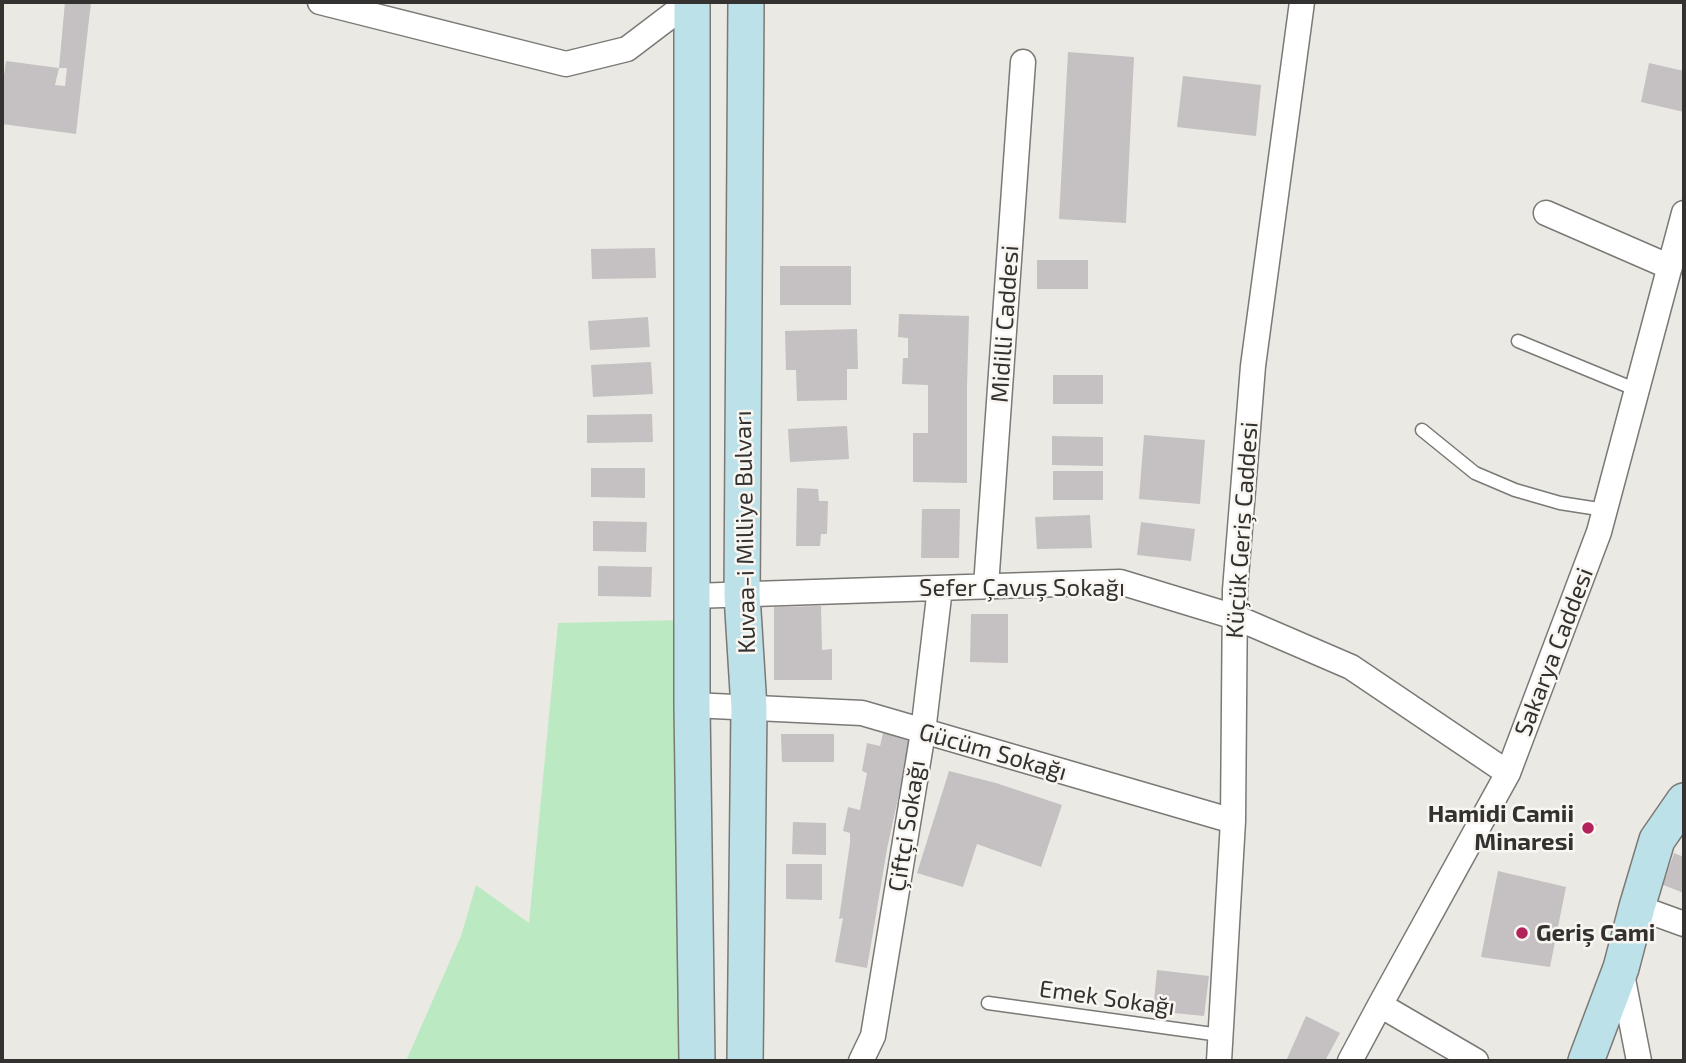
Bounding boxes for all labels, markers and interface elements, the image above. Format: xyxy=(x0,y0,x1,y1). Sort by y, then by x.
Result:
street label: Midilli Caddesi xyxy=(985,244,1025,404)
street label: Kuvaa-i Milliye Bulvarı xyxy=(728,410,762,654)
street label: Küçük Geriş Caddesi xyxy=(1220,421,1264,639)
street label: Sakarya Caddesi xyxy=(1509,564,1599,740)
street label: Sefer Çavuş Sokağı xyxy=(919,574,1125,602)
street label: Gücüm Sokağı xyxy=(916,717,1070,787)
street label: Çiftçi Sokağı xyxy=(882,758,932,894)
place label: Hamidi Camii Minaresi xyxy=(1428,800,1574,856)
marker: Hamidi Camii Minaresi xyxy=(1580,820,1596,836)
place label: Geriş Cami xyxy=(1536,919,1655,947)
marker: Geriş Cami xyxy=(1514,925,1530,941)
street label: Emek Sokağı xyxy=(1037,974,1177,1022)

